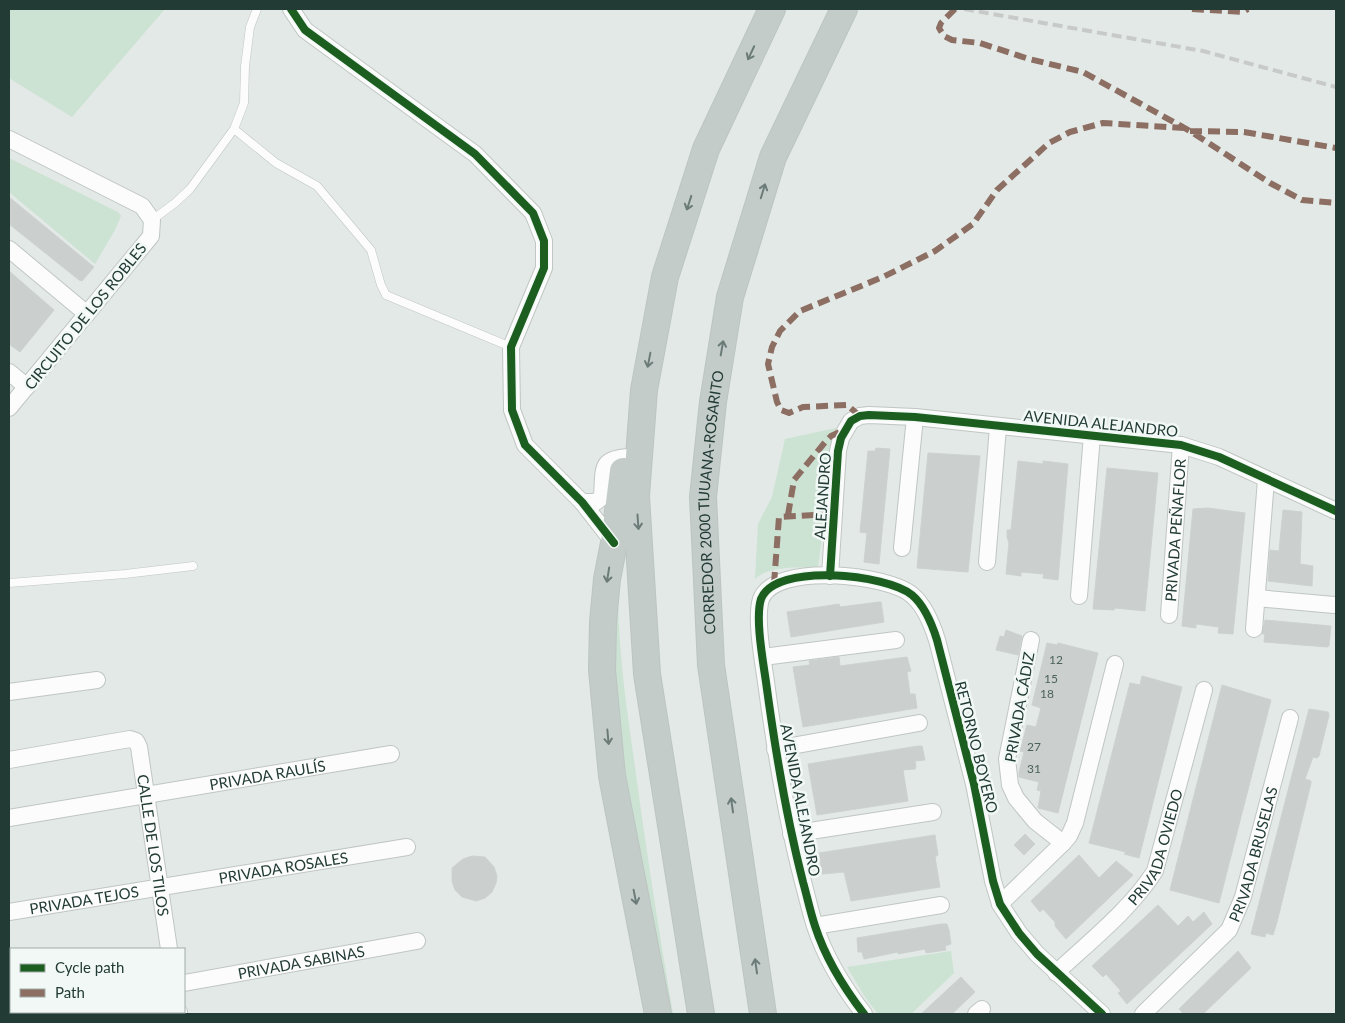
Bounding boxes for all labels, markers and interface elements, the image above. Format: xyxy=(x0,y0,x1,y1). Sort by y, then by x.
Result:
one-way arrow xyxy=(746,45,756,60)
one-way arrow xyxy=(758,184,768,200)
one-way arrow xyxy=(684,194,693,210)
street label: CIRCUITO DE LOS ROBLES xyxy=(20,239,150,393)
one-way arrow xyxy=(717,341,727,357)
one-way arrow xyxy=(644,352,654,368)
street label: CORREDOR 2000 TIJUANA-ROSARITO xyxy=(694,369,727,635)
street label: AVENIDA ALEJANDRO xyxy=(1023,406,1179,440)
street label: ALEJANDRO xyxy=(810,452,834,540)
street label: PRIVADA PEÑAFLOR xyxy=(1161,458,1189,602)
one-way arrow xyxy=(633,513,642,529)
one-way arrow xyxy=(603,567,613,583)
street label: PRIVADA CÁDIZ xyxy=(1000,651,1038,763)
house number: 12 xyxy=(1049,652,1063,667)
house number: 15 xyxy=(1044,671,1058,686)
street label: RETORNO BOYERO xyxy=(952,679,1002,815)
house number: 18 xyxy=(1040,686,1054,701)
street label: AVENIDA ALEJANDRO xyxy=(777,722,825,878)
one-way arrow xyxy=(603,729,613,745)
house number: 27 xyxy=(1027,739,1041,754)
street label: PRIVADA RAULÍS xyxy=(208,756,327,793)
house number: 31 xyxy=(1027,761,1041,776)
street label: CALLE DE LOS TILOS xyxy=(134,773,173,917)
street label: PRIVADA BRUSELAS xyxy=(1225,785,1281,924)
street label: PRIVADA OVIEDO xyxy=(1124,787,1186,909)
one-way arrow xyxy=(727,798,737,814)
street label: PRIVADA ROSALES xyxy=(217,848,349,887)
street label: PRIVADA TEJOS xyxy=(28,882,140,918)
one-way arrow xyxy=(631,889,640,905)
street label: PRIVADA SABINAS xyxy=(236,942,366,982)
legend xyxy=(10,948,185,1013)
text: Cycle path xyxy=(55,958,124,976)
one-way arrow xyxy=(750,958,760,974)
text: Path xyxy=(55,983,85,1001)

